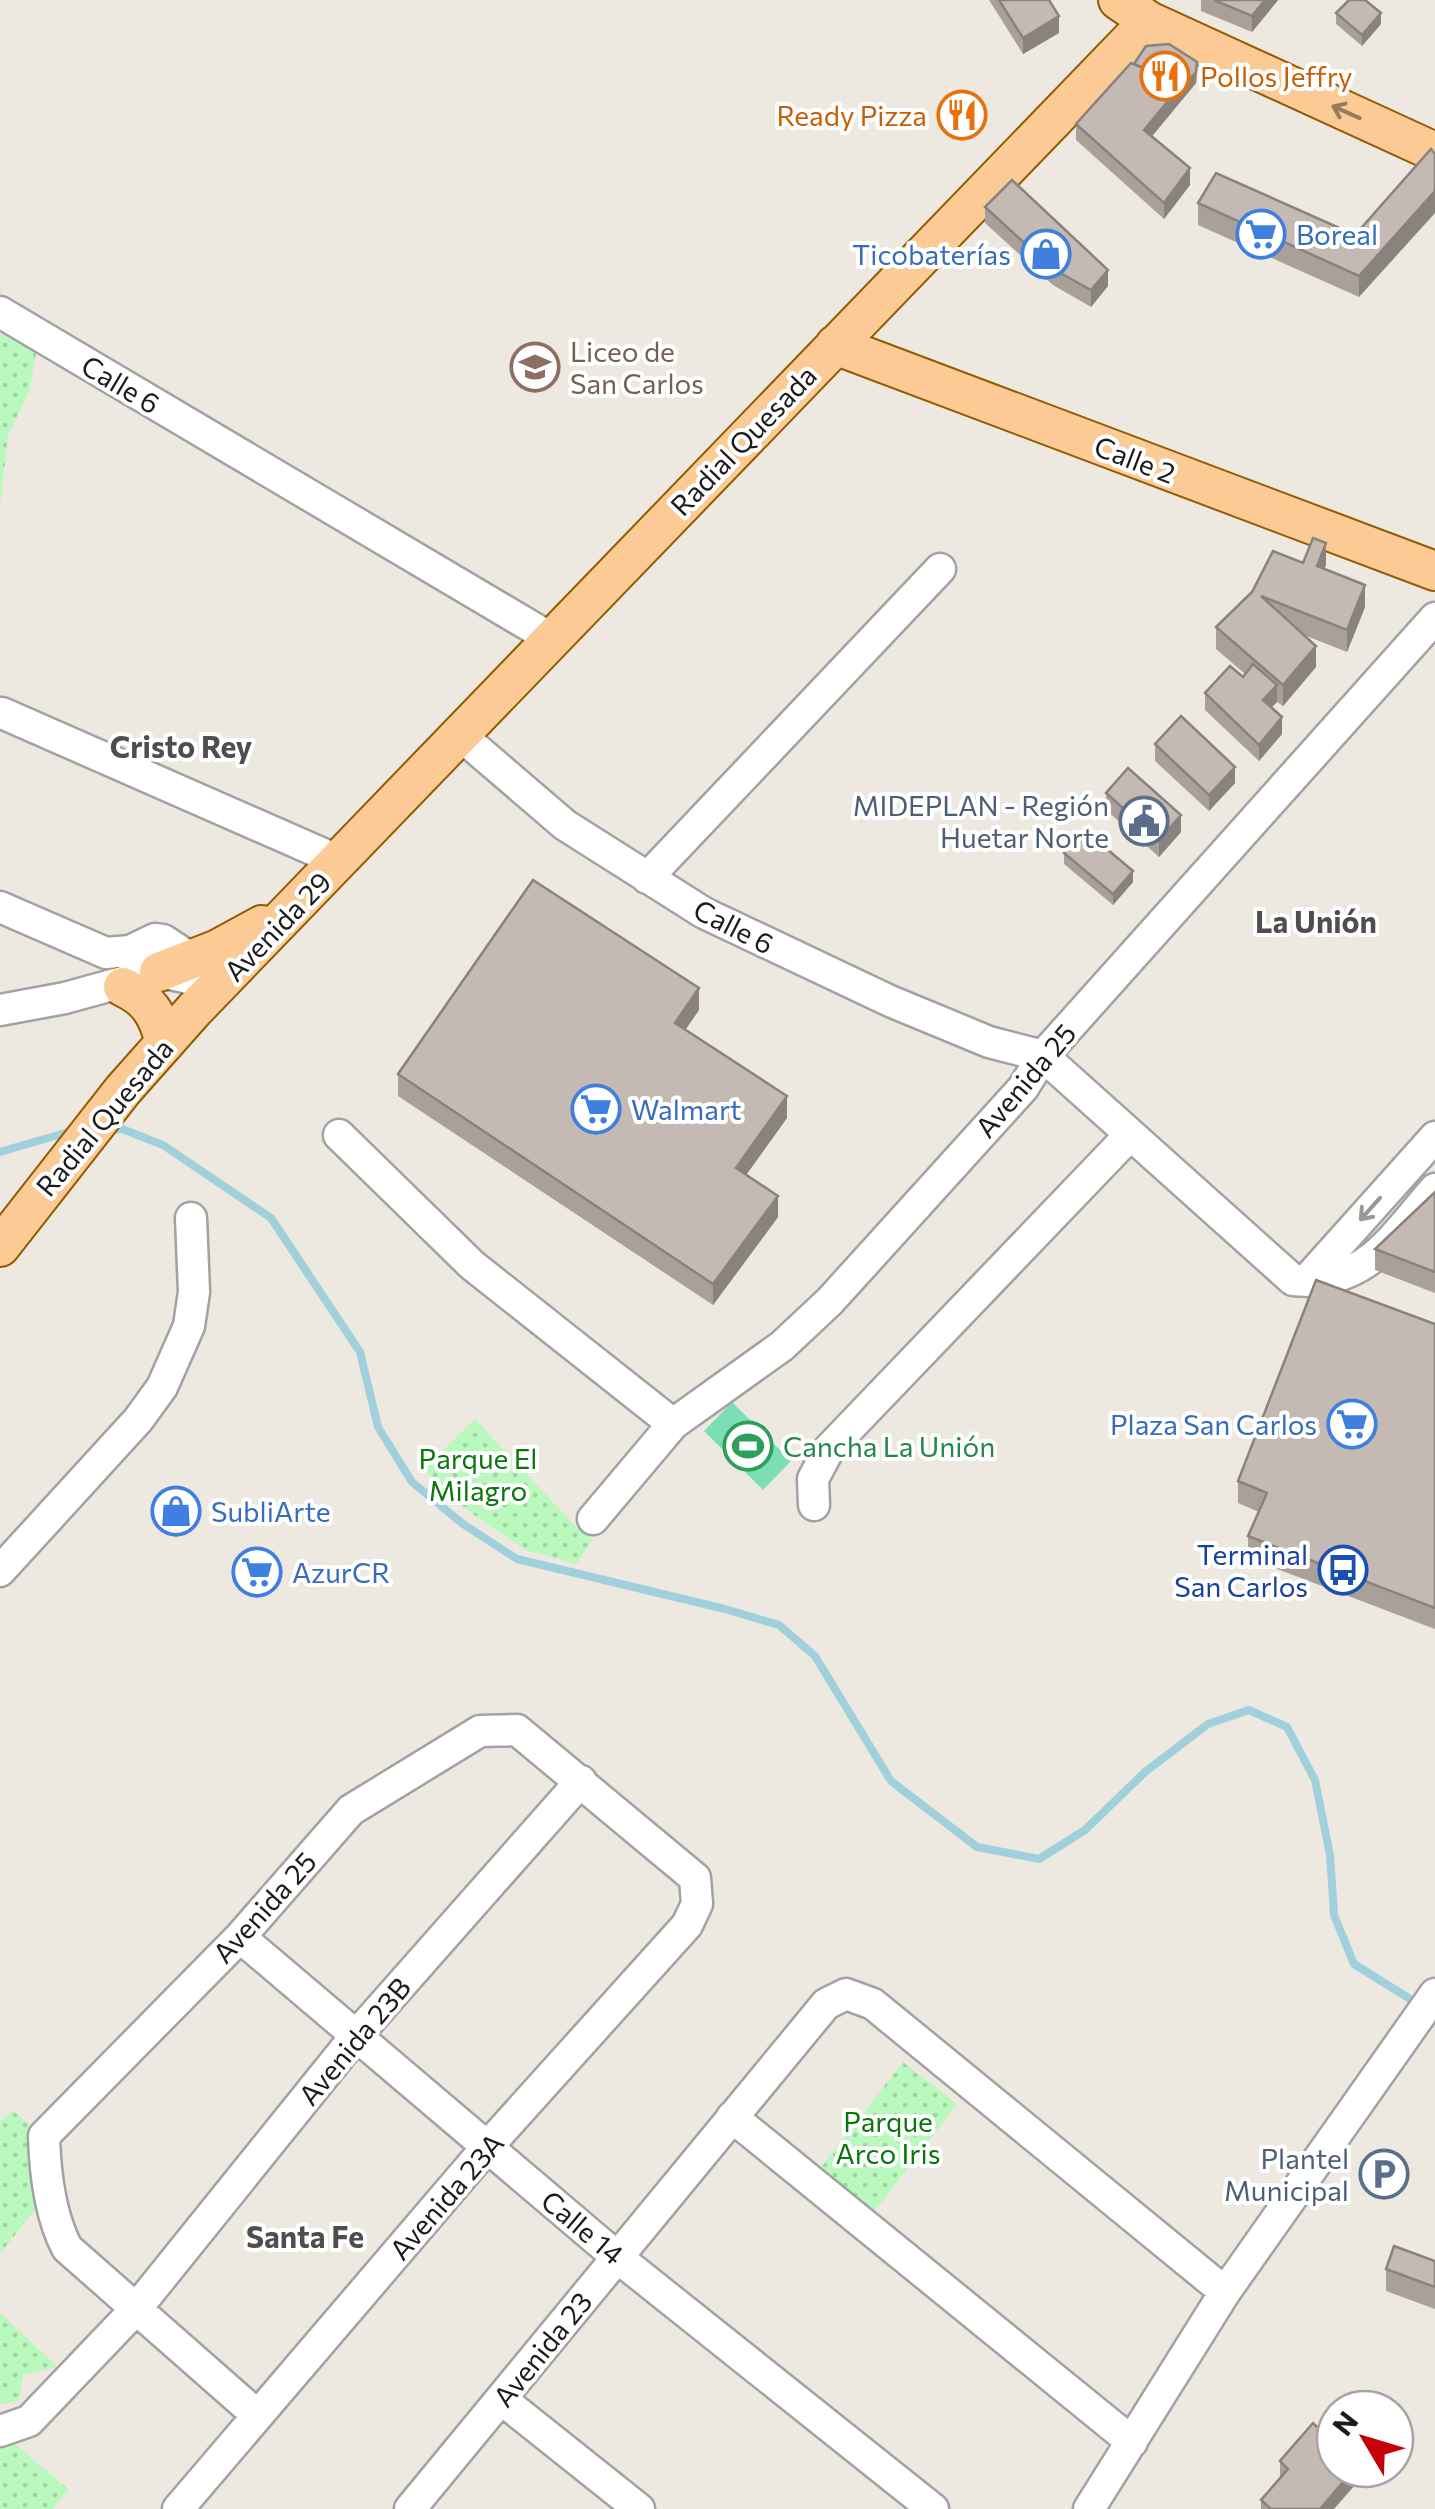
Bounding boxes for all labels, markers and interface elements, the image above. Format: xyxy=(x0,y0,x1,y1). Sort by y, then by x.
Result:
restaurant icon: Pollos Jeffry xyxy=(1139,50,1191,102)
place label: Pollos Jeffry xyxy=(1200,59,1352,93)
restaurant icon: Ready Pizza xyxy=(936,89,988,141)
place label: Ready Pizza xyxy=(776,98,927,132)
one-way arrow xyxy=(1331,102,1362,120)
supermarket icon: Boreal xyxy=(1235,208,1287,260)
place label: Boreal xyxy=(1296,217,1378,251)
shop icon: Ticobaterías xyxy=(1020,228,1072,280)
place label: Ticobaterías xyxy=(852,237,1011,271)
place label: Liceo de San Carlos xyxy=(570,334,704,400)
school or university icon: Liceo de San Carlos xyxy=(509,341,561,393)
street label: Calle 6 xyxy=(76,347,166,421)
street label: Radial Quesada xyxy=(663,358,823,522)
street label: Calle 2 xyxy=(1090,428,1180,490)
district label: Cristo Rey xyxy=(110,727,253,764)
place label: MIDEPLAN - Región Huetar Norte xyxy=(853,788,1109,854)
public building icon: MIDEPLAN - Región Huetar Norte xyxy=(1118,795,1170,847)
street label: Avenida 29 xyxy=(217,864,337,988)
street label: Calle 6 xyxy=(688,892,780,960)
district label: La Unión xyxy=(1255,902,1377,939)
street label: Avenida 25 xyxy=(968,1016,1082,1144)
street label: Radial Quesada xyxy=(28,1031,180,1203)
supermarket icon: Walmart xyxy=(570,1083,622,1135)
place label: Walmart xyxy=(631,1092,742,1126)
one-way arrow xyxy=(1359,1196,1382,1221)
supermarket icon: Plaza San Carlos xyxy=(1326,1398,1378,1450)
place label: Plaza San Carlos xyxy=(1110,1407,1317,1441)
sports icon: Cancha La Unión xyxy=(722,1420,774,1472)
place label: Cancha La Unión xyxy=(783,1429,995,1463)
park label: Parque El Milagro xyxy=(419,1441,537,1507)
shop icon: SubliArte xyxy=(150,1485,202,1537)
place label: SubliArte xyxy=(211,1494,330,1528)
place label: Terminal San Carlos xyxy=(1174,1537,1308,1603)
bus stop icon: Terminal San Carlos xyxy=(1317,1544,1369,1596)
supermarket icon: AzurCR xyxy=(231,1546,283,1598)
place label: AzurCR xyxy=(292,1555,390,1589)
street label: Avenida 25 xyxy=(205,1844,323,1970)
street label: Avenida 23B xyxy=(291,1970,417,2112)
park label: Parque Arco Iris xyxy=(836,2104,940,2170)
street label: Avenida 23A xyxy=(382,2126,510,2266)
place label: Plantel Municipal xyxy=(1224,2141,1349,2207)
parking icon: Plantel Municipal xyxy=(1358,2148,1410,2200)
street label: Calle 14 xyxy=(535,2183,631,2271)
district label: Santa Fe xyxy=(246,2217,364,2254)
street label: Avenida 23 xyxy=(485,2285,599,2413)
north arrow xyxy=(1315,2389,1415,2489)
text: N xyxy=(1325,2404,1364,2442)

